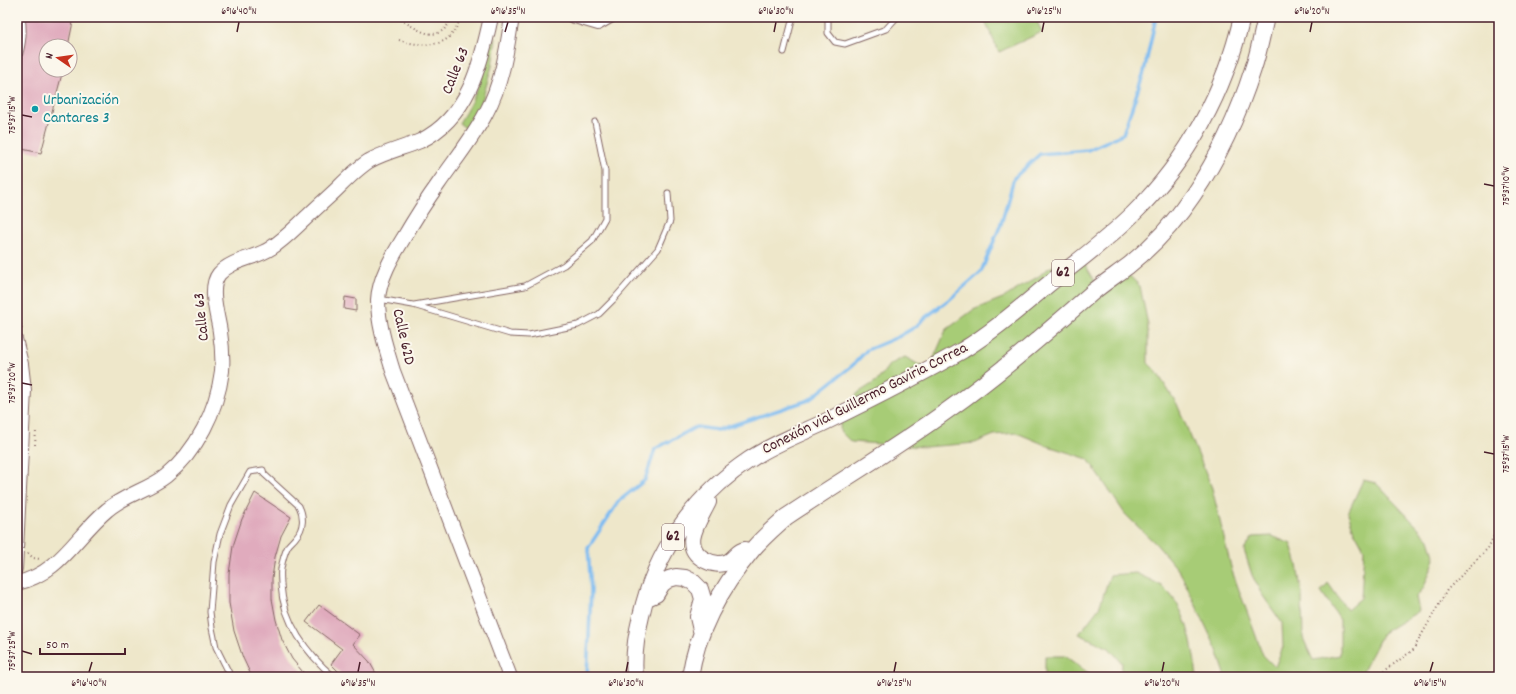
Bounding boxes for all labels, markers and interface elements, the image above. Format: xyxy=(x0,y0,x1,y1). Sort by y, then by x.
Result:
text: 6°16'40"N xyxy=(221,5,257,19)
text: 6°16'35"N xyxy=(491,5,525,19)
text: 6°16'30"N xyxy=(758,5,794,19)
text: 6°16'25"N xyxy=(1027,5,1061,19)
text: 6°16'20"N xyxy=(1294,5,1330,19)
north arrow xyxy=(38,38,78,78)
street label: Calle 63 xyxy=(436,44,476,98)
text: N xyxy=(42,51,59,61)
place label: Urbanización Cantares 3 xyxy=(43,89,119,130)
text: 75°37'15"W xyxy=(6,96,20,134)
marker: Urbanización Cantares 3 xyxy=(30,104,40,114)
text: 75°37'10"W xyxy=(1500,166,1514,205)
road number: 62 xyxy=(1052,260,1074,286)
street label: Calle 63 xyxy=(188,292,216,342)
street label: Calle 62D xyxy=(385,307,421,367)
street label: Conexión vial Guillermo Gaviria Correa xyxy=(758,337,972,461)
text: 75°37'20"W xyxy=(6,362,20,404)
text: 75°37'15"W xyxy=(1500,435,1514,473)
road number: 62 xyxy=(662,524,684,550)
scale bar xyxy=(40,630,125,656)
text: 75°37'25"W xyxy=(6,631,20,671)
text: 50 m xyxy=(46,637,69,654)
text: 6°16'40"N xyxy=(71,677,107,691)
text: 6°16'35"N xyxy=(341,677,375,691)
text: 6°16'30"N xyxy=(608,677,644,691)
text: 6°16'25"N xyxy=(877,677,911,691)
text: 6°16'20"N xyxy=(1144,677,1180,691)
text: 6°16'15"N xyxy=(1414,677,1446,691)

